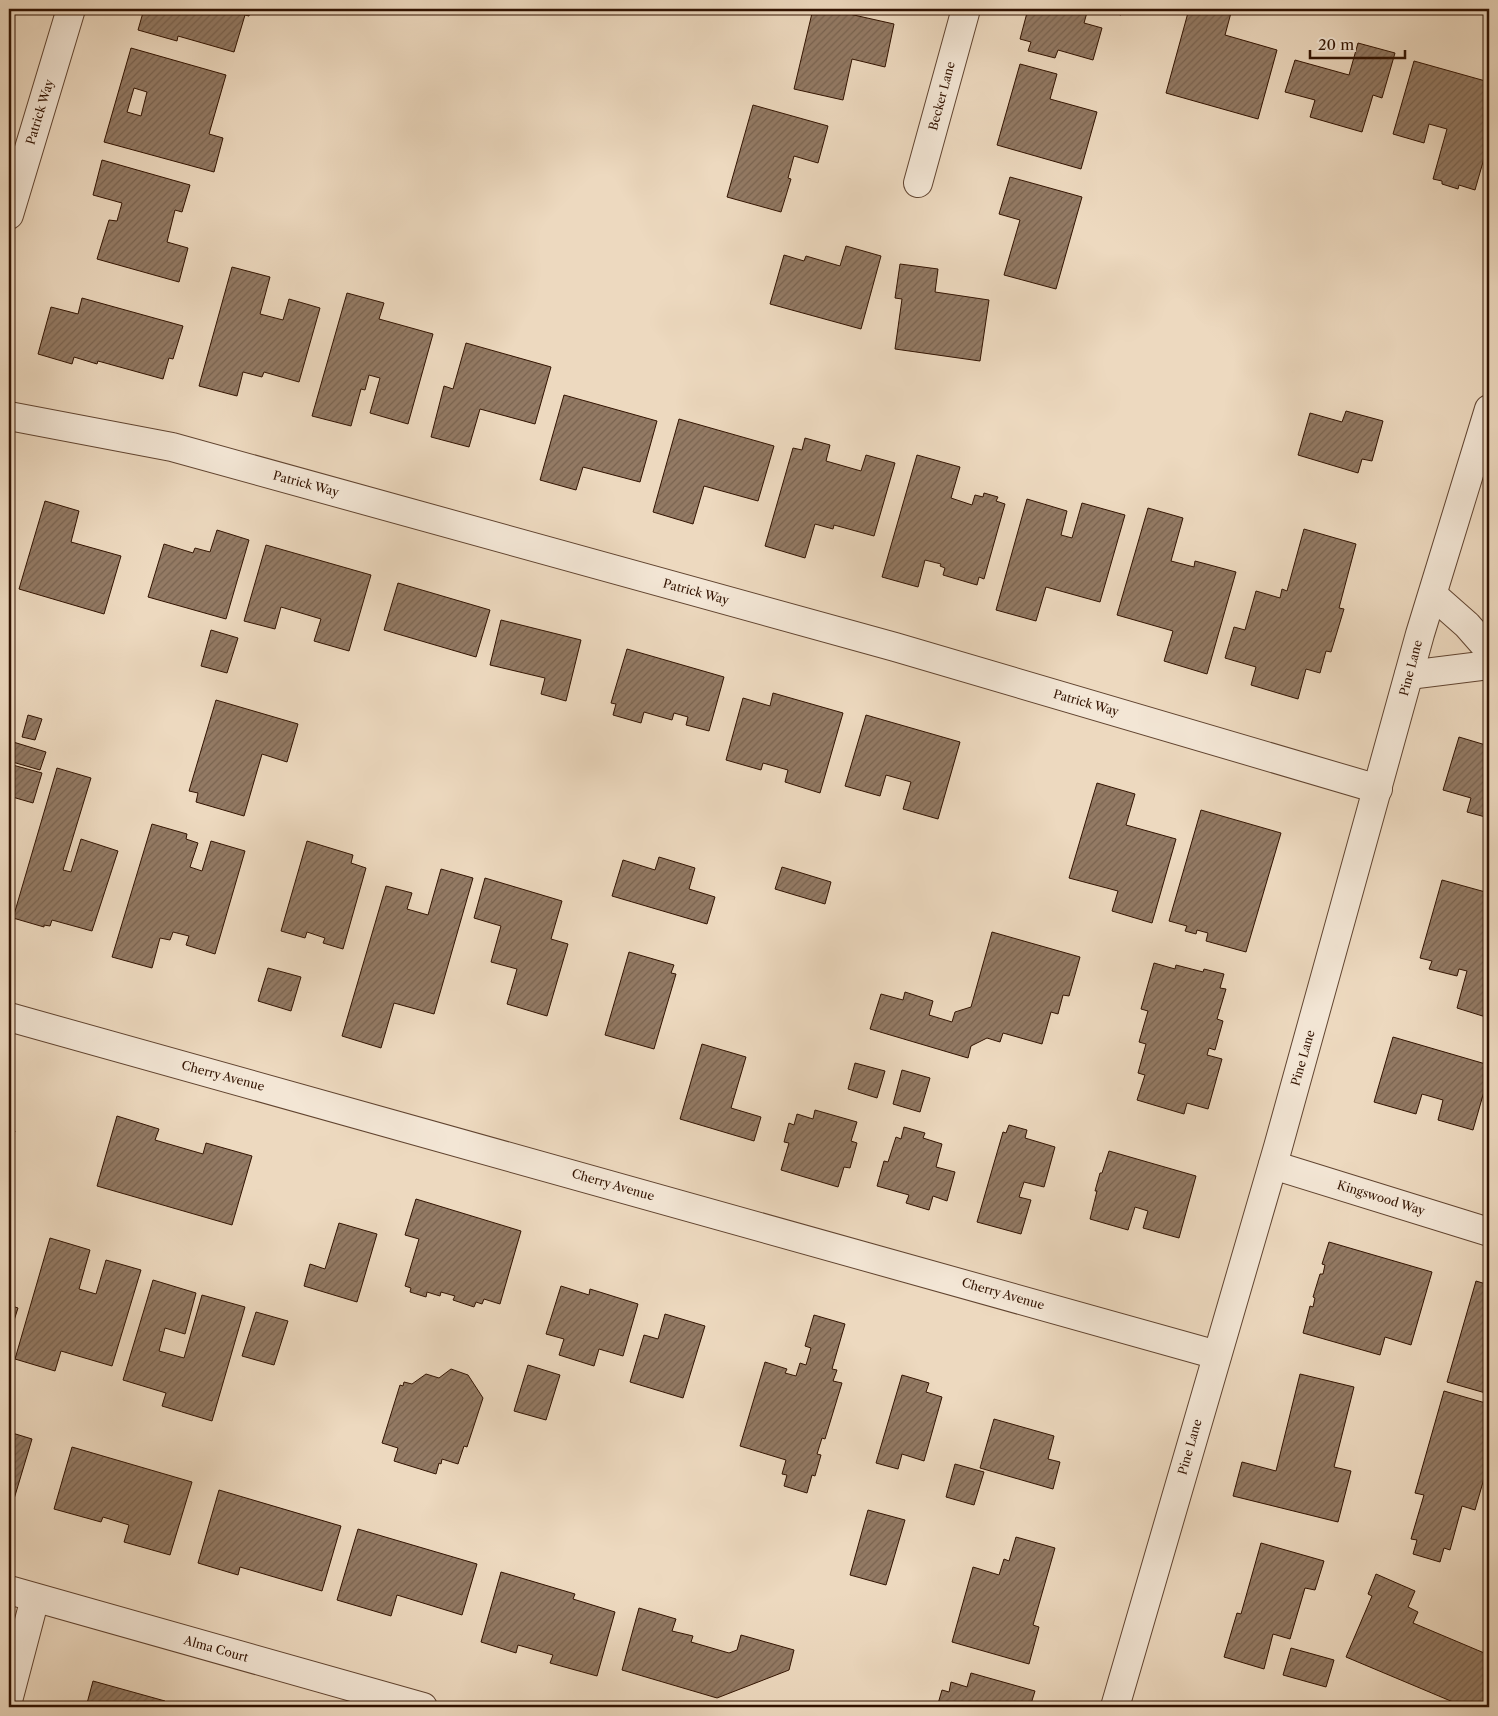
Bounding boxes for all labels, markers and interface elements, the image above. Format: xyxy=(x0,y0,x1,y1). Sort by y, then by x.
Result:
scale bar xyxy=(1310,28,1406,60)
text: 20 m xyxy=(1318,35,1354,54)
street label: Becker Lane xyxy=(925,59,958,132)
street label: Patrick Way xyxy=(22,77,57,146)
street label: Patrick Way xyxy=(272,468,341,500)
street label: Patrick Way xyxy=(662,576,731,608)
street label: Pine Lane xyxy=(1396,638,1425,698)
street label: Patrick Way xyxy=(1052,686,1121,719)
street label: Pine Lane xyxy=(1287,1028,1318,1088)
street label: Cherry Avenue xyxy=(180,1057,267,1094)
street label: Cherry Avenue xyxy=(570,1166,656,1204)
street label: Kingswood Way xyxy=(1335,1177,1427,1218)
street label: Cherry Avenue xyxy=(960,1275,1046,1313)
street label: Pine Lane xyxy=(1174,1417,1205,1477)
street label: Alma Court xyxy=(181,1632,251,1665)

